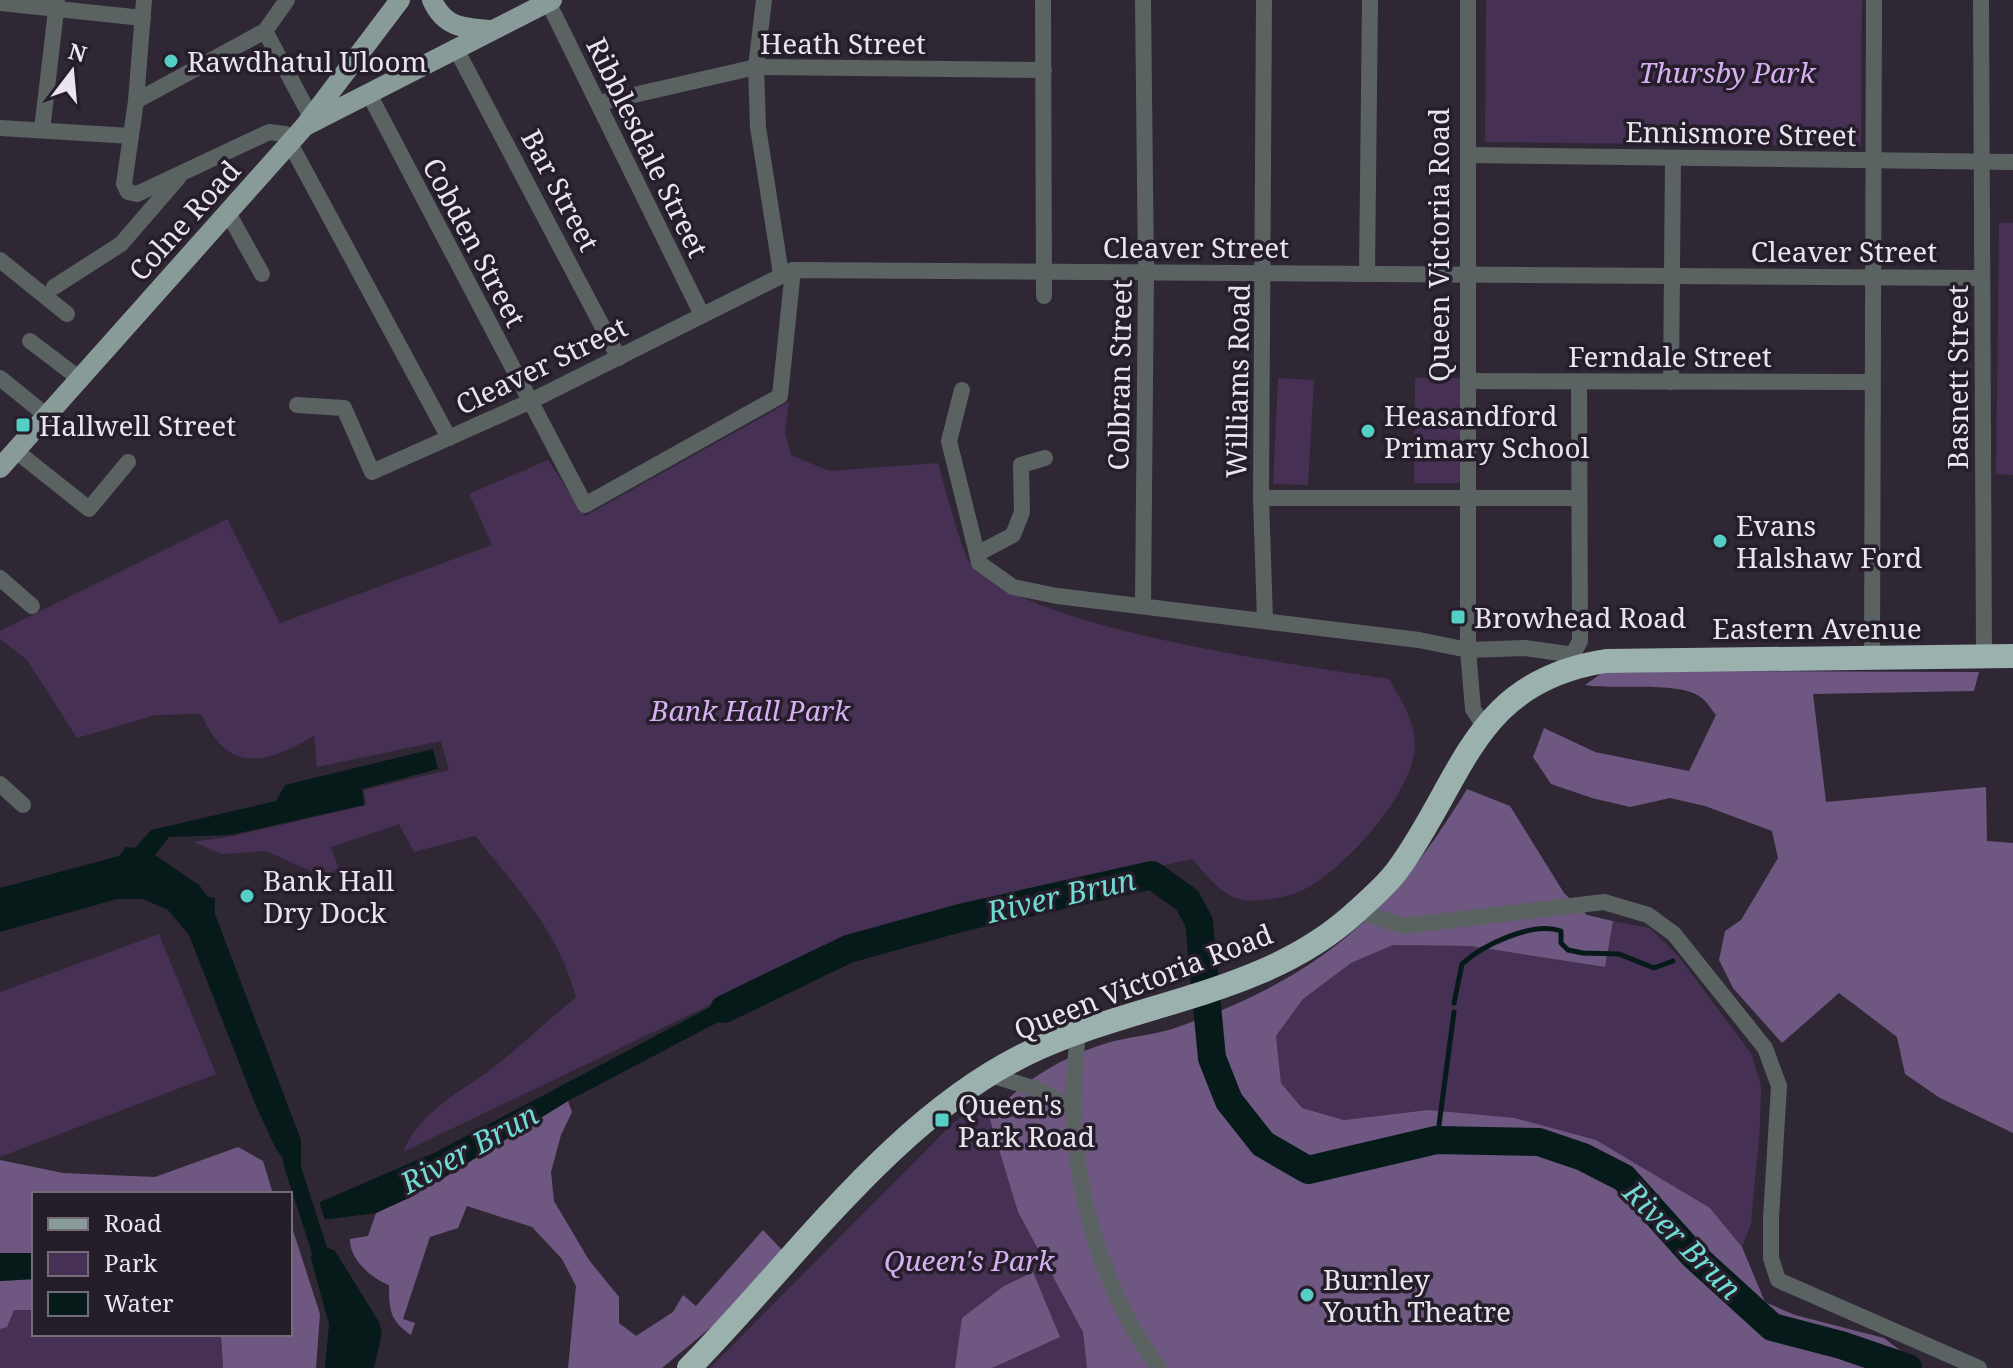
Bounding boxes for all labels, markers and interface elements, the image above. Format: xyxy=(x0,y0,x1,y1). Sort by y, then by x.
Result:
street label: Heath Street xyxy=(760,24,926,62)
street label: Ribblesdale Street xyxy=(578,31,718,263)
north arrow xyxy=(32,32,112,112)
text: N xyxy=(65,35,90,69)
place label: Rawdhatul Uloom xyxy=(187,42,427,80)
marker: Rawdhatul Uloom xyxy=(162,52,180,70)
park label: Thursby Park xyxy=(1639,53,1816,91)
street label: Queen Victoria Road xyxy=(1419,108,1457,382)
street label: Ennismore Street xyxy=(1625,112,1857,154)
street label: Bar Street xyxy=(513,123,609,258)
street label: Cobden Street xyxy=(415,151,536,333)
street label: Colne Road xyxy=(120,152,248,288)
street label: Cleaver Street xyxy=(1103,228,1289,266)
street label: Cleaver Street xyxy=(1751,232,1937,270)
street label: Colbran Street xyxy=(1098,279,1140,471)
street label: Williams Road xyxy=(1216,284,1258,478)
street label: Basnett Street xyxy=(1938,284,1976,469)
street label: Cleaver Street xyxy=(449,307,633,423)
street label: Ferndale Street xyxy=(1568,337,1772,375)
place label: Heasandford Primary School xyxy=(1384,396,1590,466)
place label: Hallwell Street xyxy=(39,406,236,444)
marker: Hallwell Street xyxy=(14,416,32,434)
marker: Heasandford Primary School xyxy=(1359,422,1377,440)
place label: Evans Halshaw Ford xyxy=(1736,506,1922,576)
marker: Evans Halshaw Ford xyxy=(1711,532,1729,550)
place label: Browhead Road xyxy=(1474,598,1686,636)
marker: Browhead Road xyxy=(1449,608,1467,626)
street label: Eastern Avenue xyxy=(1712,609,1922,647)
park label: Bank Hall Park xyxy=(649,691,851,729)
water label: River Brun xyxy=(982,858,1139,932)
place label: Bank Hall Dry Dock xyxy=(263,861,394,931)
marker: Bank Hall Dry Dock xyxy=(238,887,256,905)
street label: Queen Victoria Road xyxy=(1008,914,1278,1048)
place label: Queen's Park Road xyxy=(958,1085,1095,1155)
water label: River Brun xyxy=(392,1093,545,1203)
marker: Queen's Park Road xyxy=(933,1111,951,1129)
water label: River Brun xyxy=(1614,1171,1751,1308)
legend xyxy=(32,1192,292,1336)
text: Road xyxy=(104,1206,162,1239)
park label: Queen's Park xyxy=(884,1241,1055,1279)
text: Park xyxy=(104,1246,158,1279)
place label: Burnley Youth Theatre xyxy=(1322,1260,1511,1330)
text: Water xyxy=(104,1286,174,1319)
marker: Burnley Youth Theatre xyxy=(1298,1286,1316,1304)

